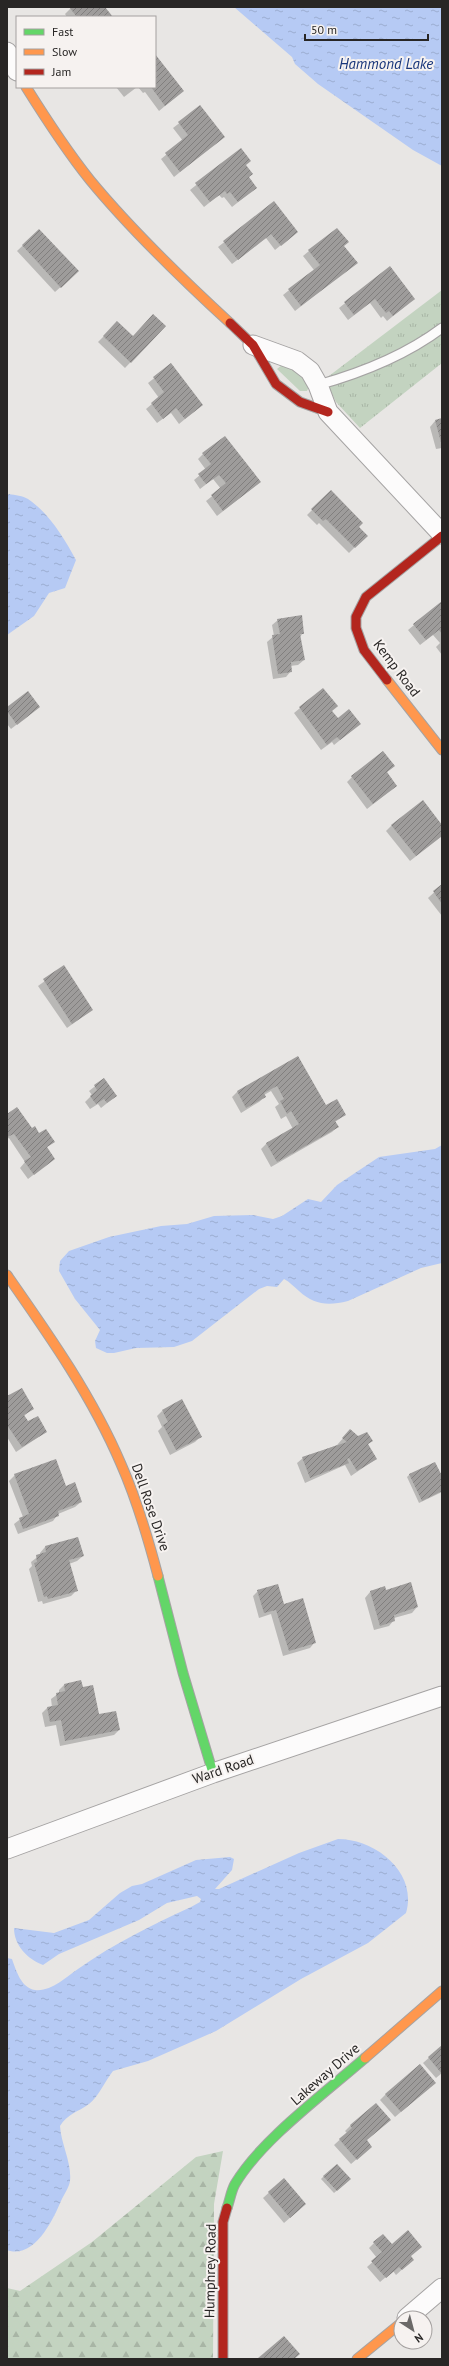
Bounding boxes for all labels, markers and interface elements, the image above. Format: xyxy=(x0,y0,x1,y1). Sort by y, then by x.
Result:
legend xyxy=(16,16,156,88)
scale bar xyxy=(305,16,428,42)
text: 50 m xyxy=(311,22,337,37)
text: Fast xyxy=(52,24,73,39)
text: Slow xyxy=(52,44,77,59)
water label: Hammond Lake xyxy=(339,54,433,73)
text: Jam xyxy=(51,64,71,79)
street label: Kemp Road xyxy=(370,636,424,700)
street label: Dell Rose Drive xyxy=(128,1461,174,1553)
street label: Ward Road xyxy=(190,1750,256,1788)
street label: Lakeway Drive xyxy=(287,2039,363,2109)
street label: Humphrey Road xyxy=(200,2224,220,2318)
north arrow xyxy=(393,2310,433,2350)
text: N xyxy=(412,2330,426,2346)

